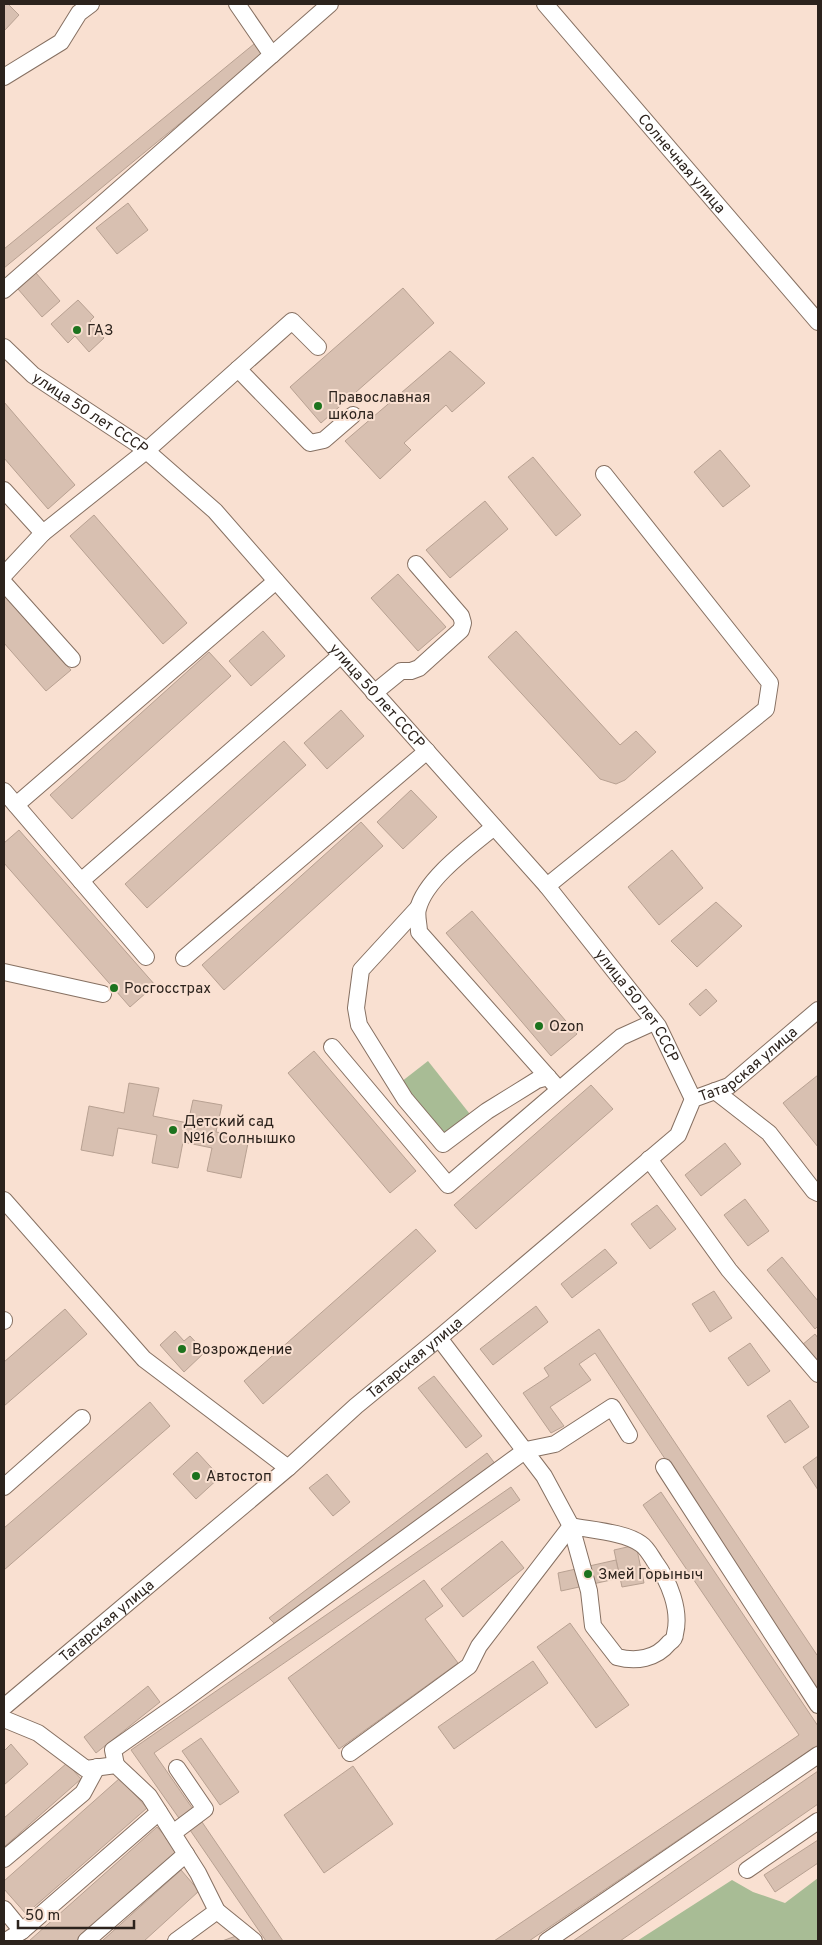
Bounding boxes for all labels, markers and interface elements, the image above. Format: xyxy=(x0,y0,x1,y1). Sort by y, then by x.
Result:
street label: Солнечная улица xyxy=(633,111,729,218)
place label: ГАЗ xyxy=(87,322,113,341)
marker: ГАЗ xyxy=(71,324,83,336)
street label: улица 50 лет СССР xyxy=(28,369,151,459)
place label: Православная школа xyxy=(328,389,430,425)
marker: Православная школа xyxy=(312,400,324,412)
street label: улица 50 лет СССР xyxy=(324,640,428,753)
street label: улица 50 лет СССР xyxy=(590,946,682,1066)
place label: Росгосстрах xyxy=(124,980,211,999)
marker: Росгосстрах xyxy=(108,982,120,994)
place label: Ozon xyxy=(549,1018,584,1037)
marker: Ozon xyxy=(533,1020,545,1032)
street label: Татарская улица xyxy=(697,1024,802,1107)
place label: Детский сад №16 Солнышко xyxy=(183,1113,296,1149)
marker: Детский сад №16 Солнышко xyxy=(167,1124,179,1136)
street label: Татарская улица xyxy=(364,1314,467,1404)
place label: Возрождение xyxy=(192,1341,292,1360)
marker: Возрождение xyxy=(176,1343,188,1355)
place label: Автостоп xyxy=(206,1468,272,1487)
marker: Автостоп xyxy=(190,1470,202,1482)
place label: Змей Горыныч xyxy=(598,1566,703,1585)
marker: Змей Горыныч xyxy=(582,1568,594,1580)
street label: Татарская улица xyxy=(56,1576,159,1667)
scale bar xyxy=(18,1898,134,1930)
text: 50 m xyxy=(25,1907,60,1926)

